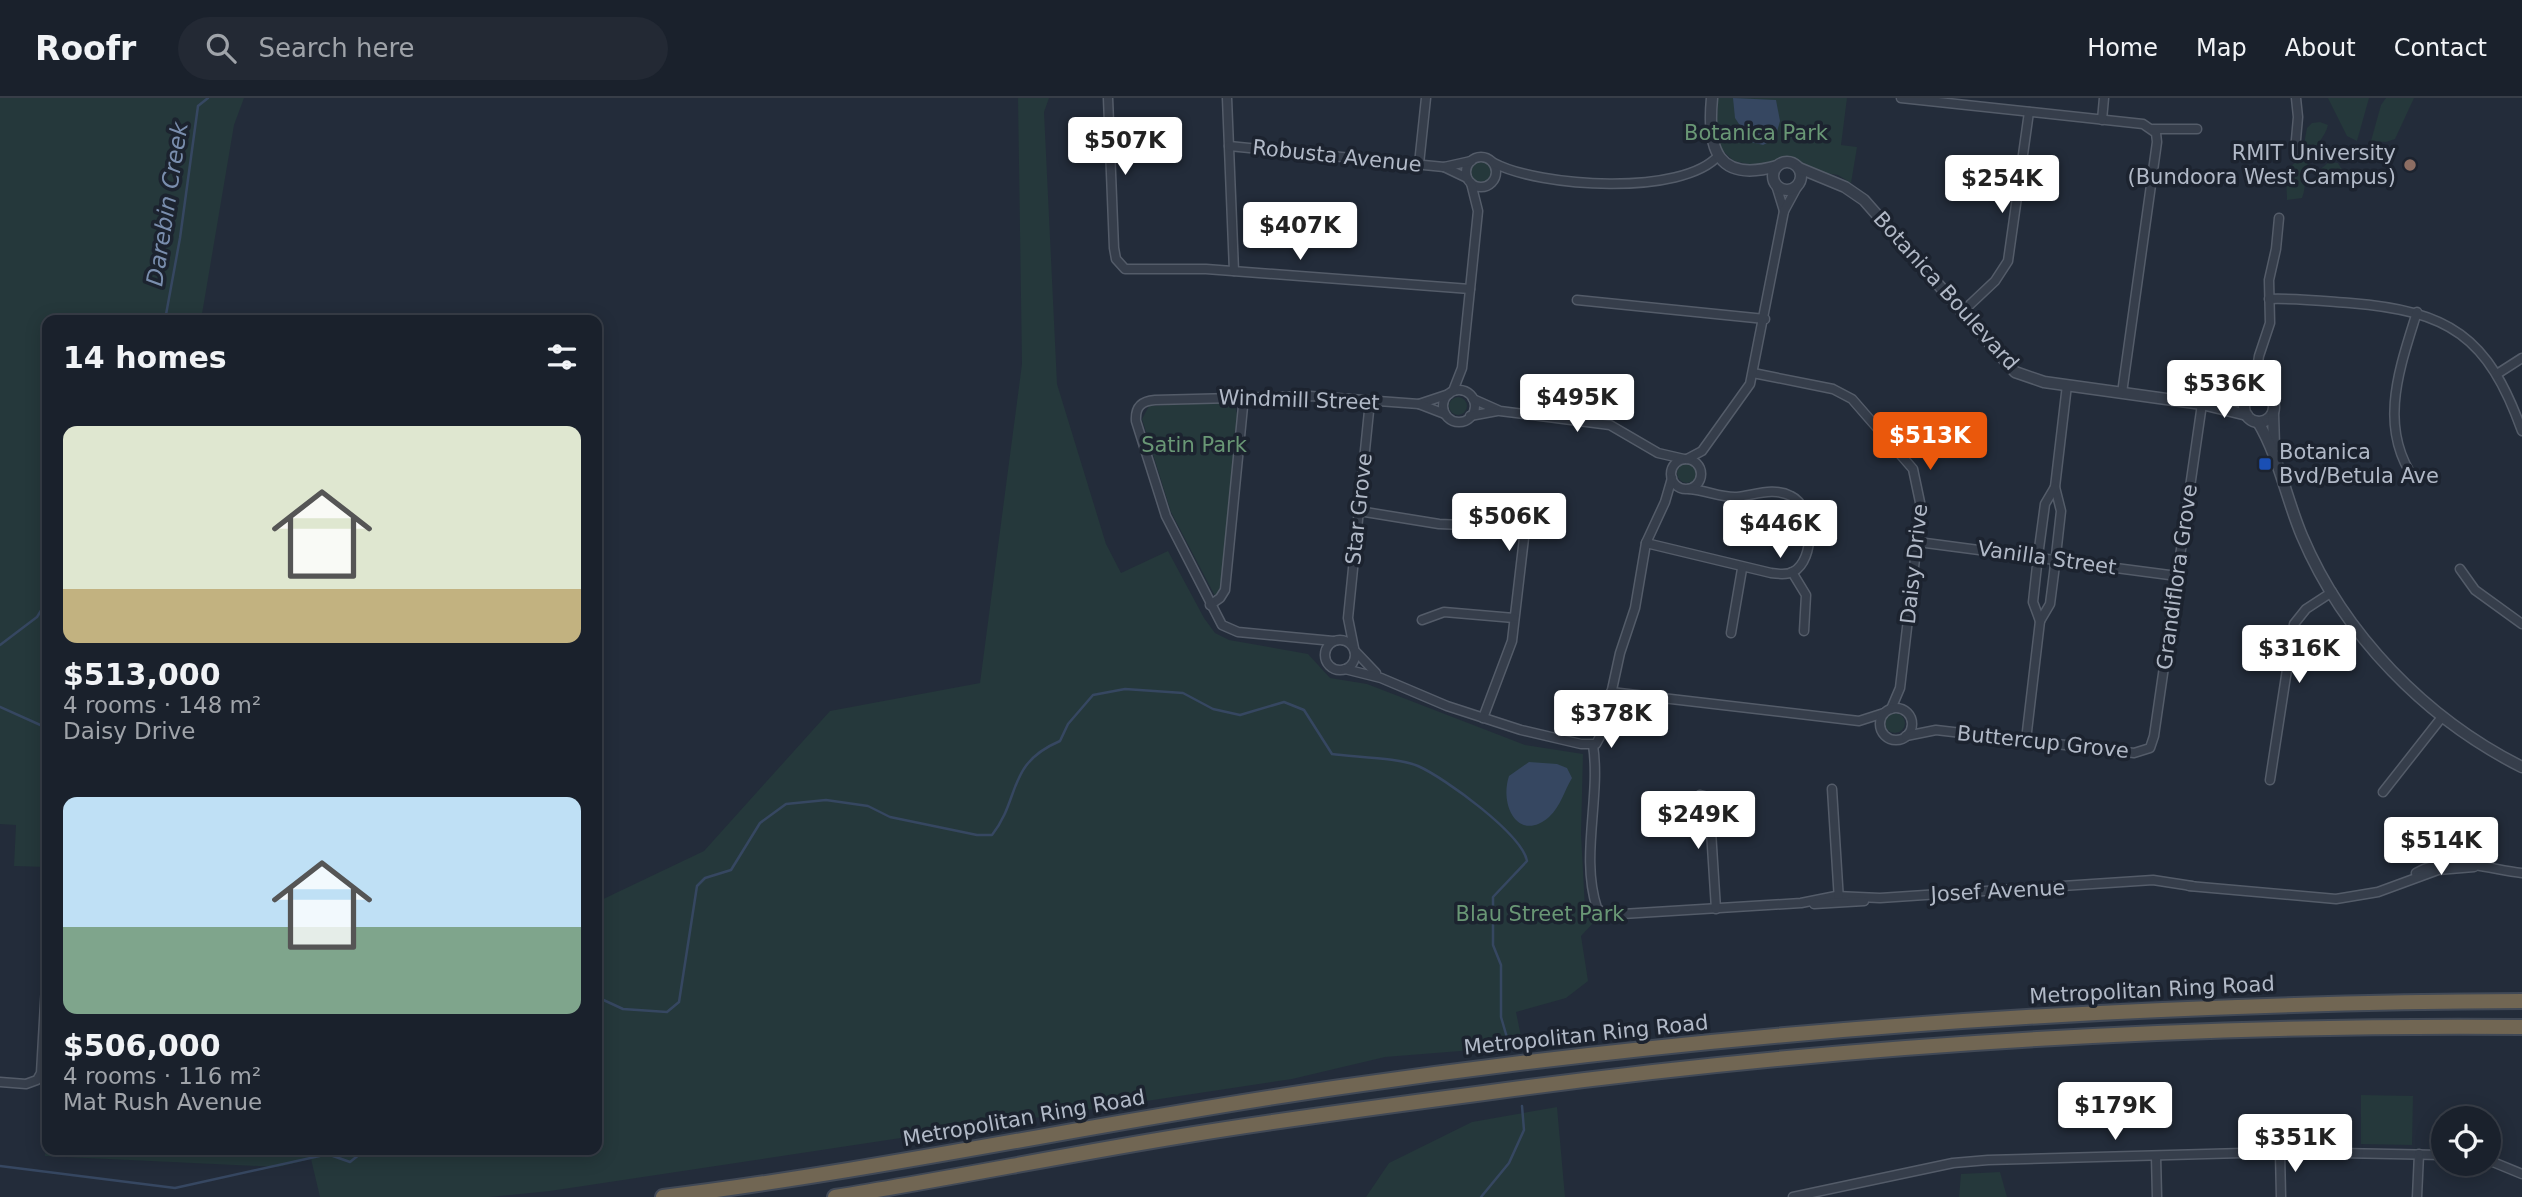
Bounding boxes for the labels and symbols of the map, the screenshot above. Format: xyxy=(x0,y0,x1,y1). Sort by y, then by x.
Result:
pin: $507K xyxy=(1076,118,1174,177)
water label: Darebin Creek xyxy=(141,119,193,288)
park label: Botanica Park xyxy=(1684,121,1829,145)
street label: Robusta Avenue xyxy=(1251,135,1423,177)
place label: RMIT University (Bundoora West Campus) xyxy=(2128,141,2396,189)
pin: $254K xyxy=(1953,156,2051,215)
marker: RMIT University (Bundoora West Campus) xyxy=(2402,157,2418,173)
pin: $407K xyxy=(1251,202,1349,262)
street label: Botanica Boulevard xyxy=(1869,207,2023,375)
pin: $536K xyxy=(2175,360,2273,420)
pin: $495K xyxy=(1528,374,1626,434)
street label: Windmill Street xyxy=(1218,385,1380,415)
pin: $513K xyxy=(1881,412,1979,472)
park label: Satin Park xyxy=(1141,433,1248,457)
place label: Botanica Bvd/Betula Ave xyxy=(2279,440,2439,488)
street label: Star Grove xyxy=(1341,452,1377,566)
marker: Botanica Bvd/Betula Ave xyxy=(2257,456,2273,472)
street label: Grandiflora Grove xyxy=(2152,483,2202,671)
pin: $506K xyxy=(1460,494,1558,553)
pin: $446K xyxy=(1731,500,1829,560)
street label: Daisy Drive xyxy=(1896,503,1932,625)
street label: Vanilla Street xyxy=(1976,536,2118,580)
pin: $316K xyxy=(2250,626,2348,685)
pin: $378K xyxy=(1562,690,1660,750)
street label: Buttercup Grove xyxy=(1956,721,2130,763)
pin: $249K xyxy=(1649,792,1747,851)
pin: $514K xyxy=(2392,818,2490,877)
street label: Josef Avenue xyxy=(1928,875,2066,907)
park label: Blau Street Park xyxy=(1456,902,1625,926)
street label: Metropolitan Ring Road xyxy=(2029,972,2275,1008)
street label: Metropolitan Ring Road xyxy=(1463,1010,1709,1060)
pin: $179K xyxy=(2066,1082,2164,1142)
street label: Metropolitan Ring Road xyxy=(901,1085,1147,1151)
pin: $351K xyxy=(2246,1114,2344,1174)

